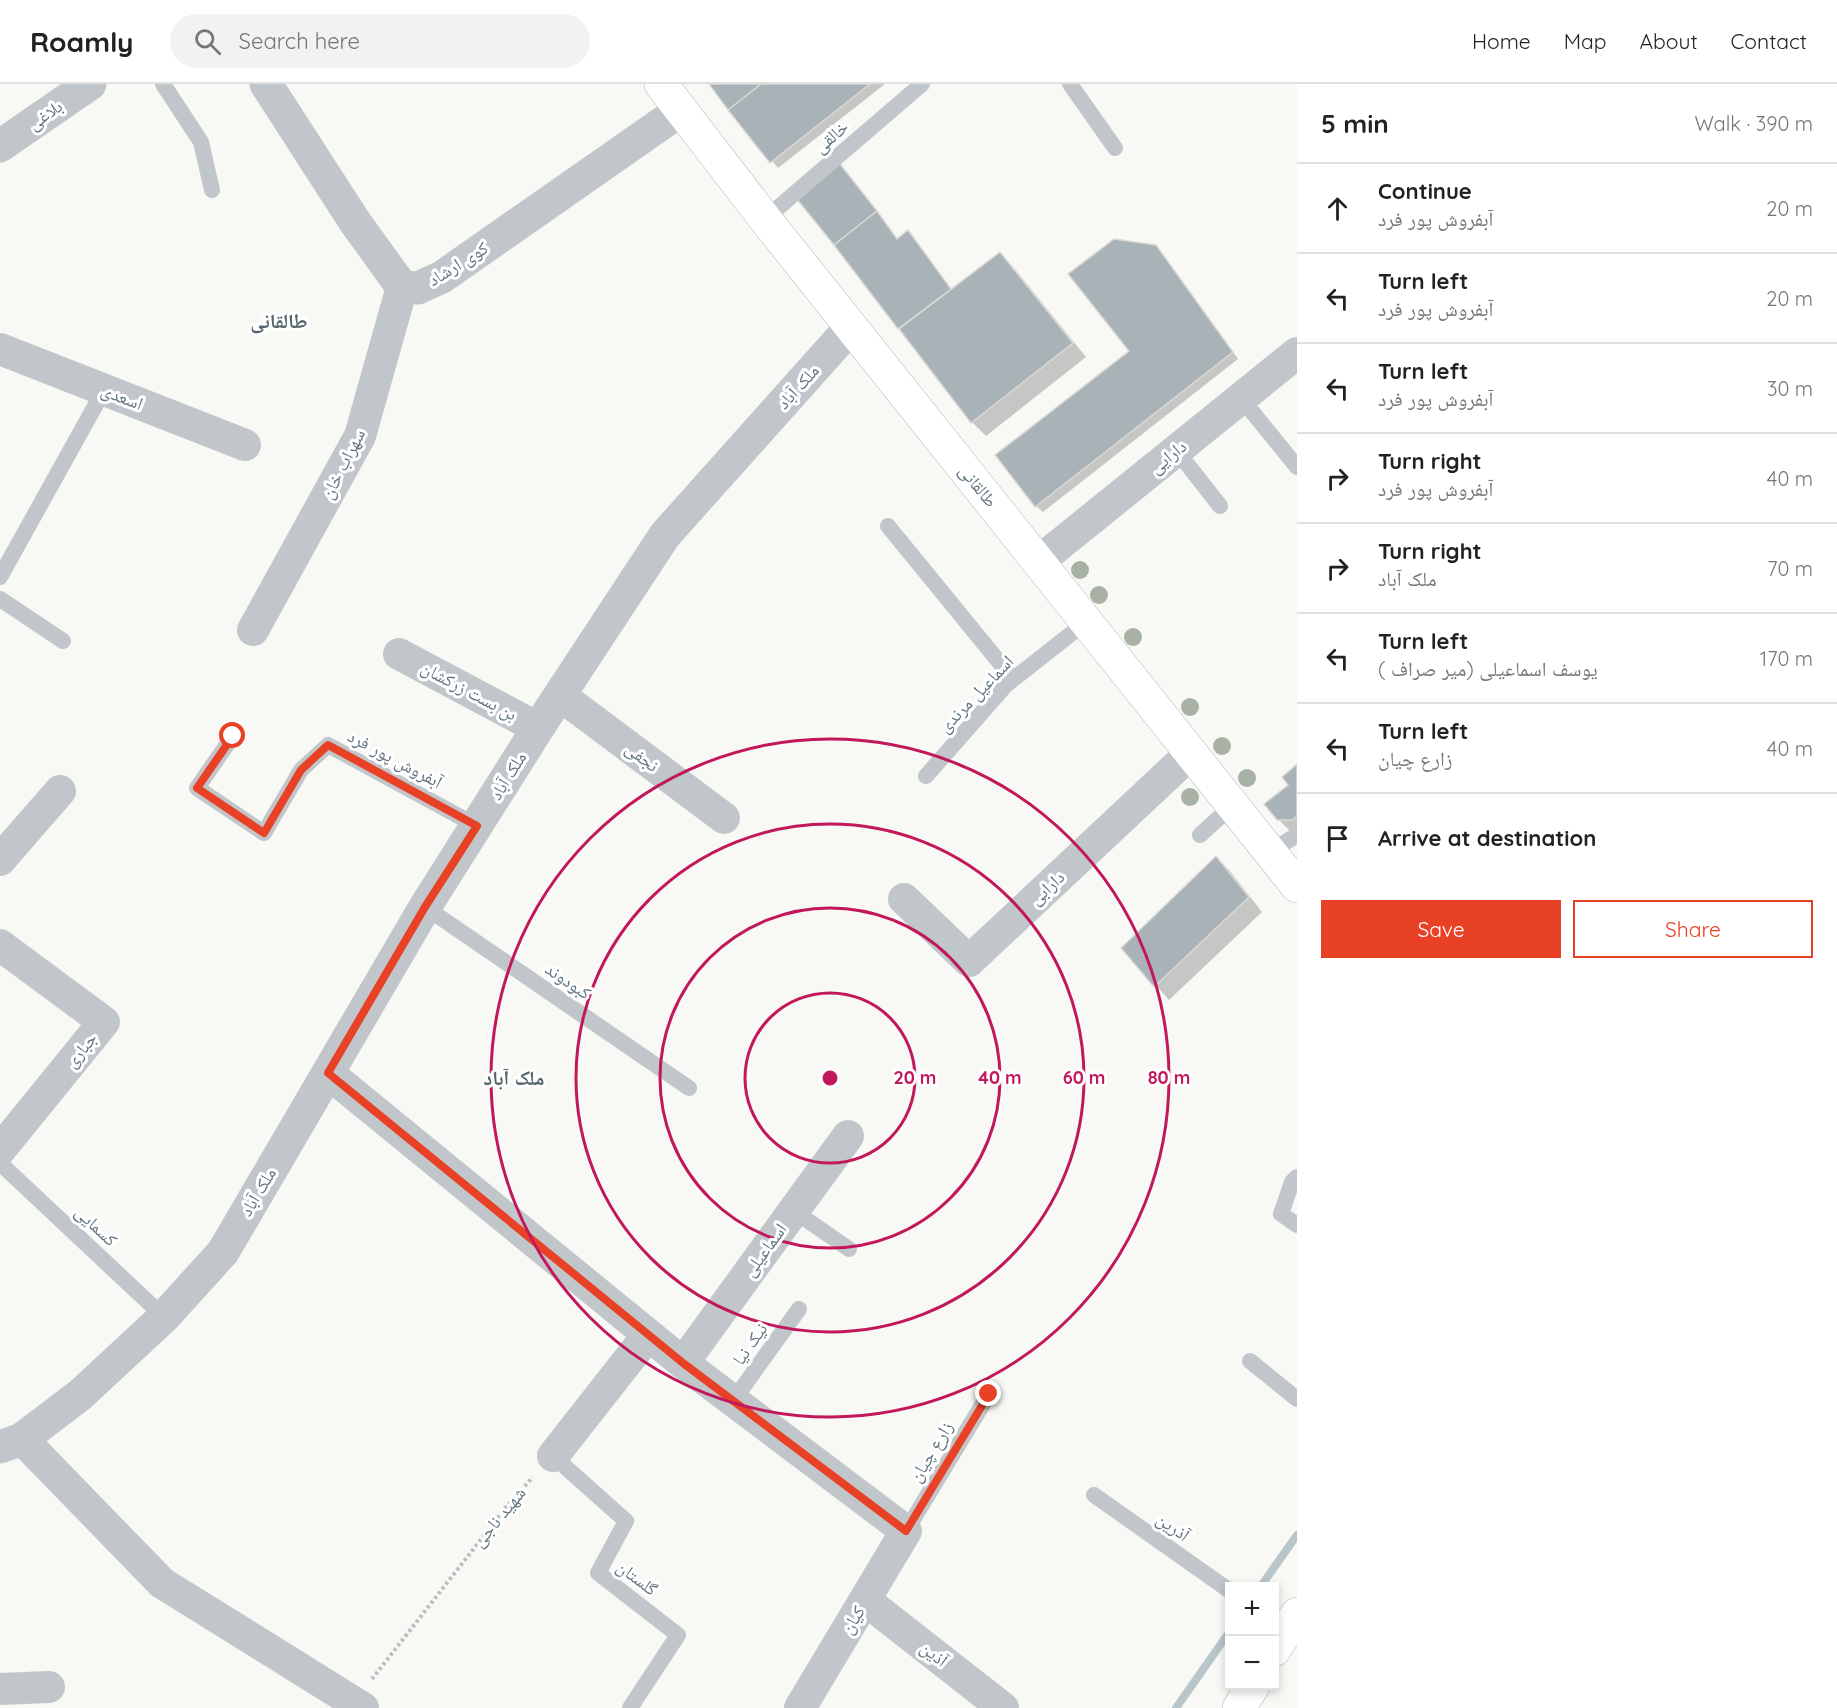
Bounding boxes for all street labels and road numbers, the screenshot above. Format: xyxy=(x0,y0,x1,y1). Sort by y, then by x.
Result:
street label: بلاغی xyxy=(23,94,67,135)
street label: خالقی xyxy=(808,115,853,158)
street label: کوی ارشاد xyxy=(423,236,493,291)
street label: ملک آباد xyxy=(771,359,824,414)
street label: اسعدی xyxy=(98,378,146,415)
street label: سهراب خان xyxy=(315,425,370,503)
street label: دارایی xyxy=(1144,435,1191,479)
street label: طالقانی xyxy=(954,459,1003,512)
street label: اسماعیل مرندی xyxy=(933,650,1018,737)
street label: بن بست زرکشان xyxy=(417,656,521,725)
street label: آبفروش پور فرد xyxy=(344,724,447,793)
street label: نجفی xyxy=(621,736,664,777)
street label: ملک آباد xyxy=(484,747,531,804)
street label: دارابی xyxy=(1024,865,1069,910)
street label: کبودوند xyxy=(541,957,596,1005)
street label: جباری xyxy=(59,1027,102,1072)
street label: ملک آباد xyxy=(234,1163,281,1220)
street label: کسمایی xyxy=(70,1200,123,1251)
street label: اسماعیلی xyxy=(738,1218,792,1281)
street label: نیک نیا xyxy=(727,1318,772,1369)
street label: زارع چیان xyxy=(903,1417,958,1486)
street label: شهید ناجی xyxy=(467,1482,531,1552)
street label: آذرین xyxy=(1152,1507,1195,1546)
street label: گلستان xyxy=(612,1555,663,1601)
street label: کیان xyxy=(835,1601,870,1638)
street label: آذین xyxy=(916,1636,953,1672)

